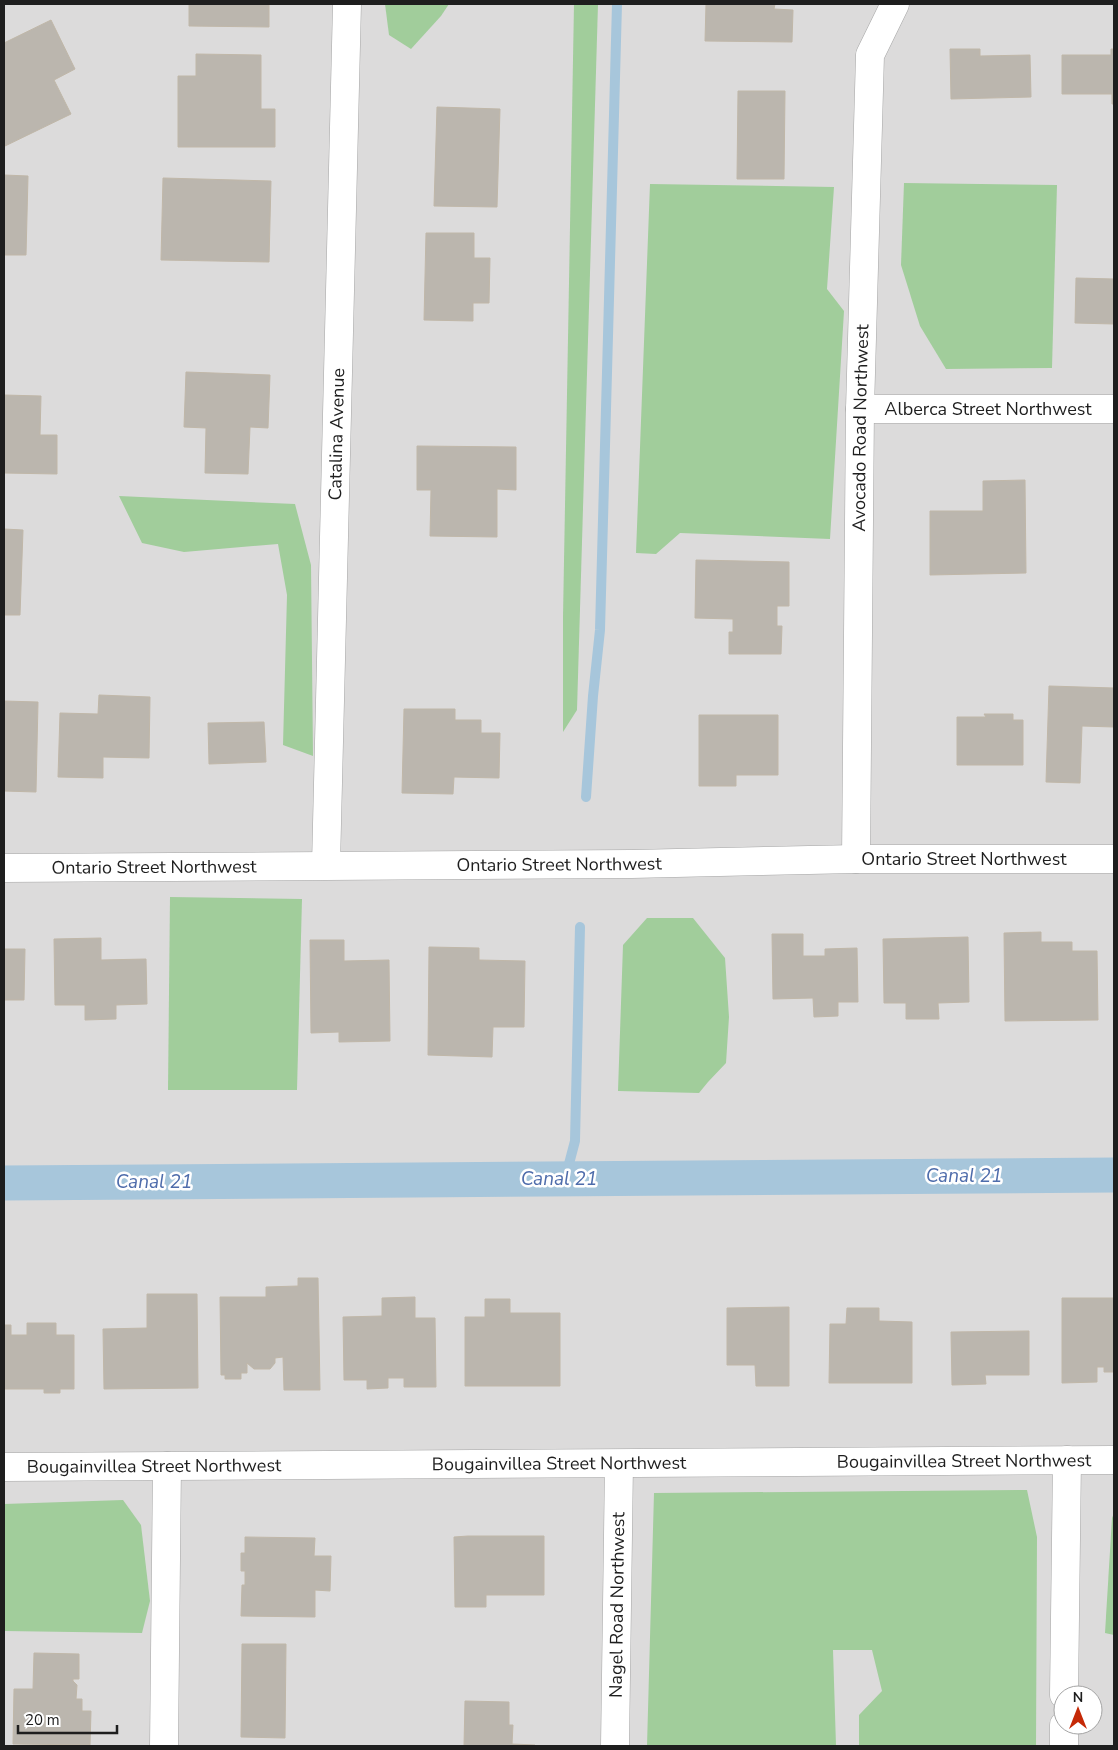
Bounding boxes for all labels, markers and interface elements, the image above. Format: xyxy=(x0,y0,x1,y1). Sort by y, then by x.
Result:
street label: Avocado Road Northwest xyxy=(847,323,874,532)
street label: Catalina Avenue xyxy=(323,368,350,501)
street label: Alberca Street Northwest xyxy=(884,397,1092,421)
street label: Ontario Street Northwest xyxy=(861,847,1067,871)
street label: Ontario Street Northwest xyxy=(456,851,663,877)
street label: Ontario Street Northwest xyxy=(51,854,257,880)
water label: Canal 21 xyxy=(926,1163,1002,1189)
water label: Canal 21 xyxy=(521,1166,597,1192)
water label: Canal 21 xyxy=(116,1169,192,1195)
street label: Bougainvillea Street Northwest xyxy=(837,1448,1092,1474)
street label: Bougainvillea Street Northwest xyxy=(432,1451,687,1476)
street label: Bougainvillea Street Northwest xyxy=(27,1453,282,1479)
street label: Nagel Road Northwest xyxy=(604,1511,630,1698)
north arrow xyxy=(1053,1685,1103,1735)
text: N xyxy=(1073,1688,1083,1707)
scale bar xyxy=(18,1702,116,1734)
text: 20 m xyxy=(25,1710,60,1730)

